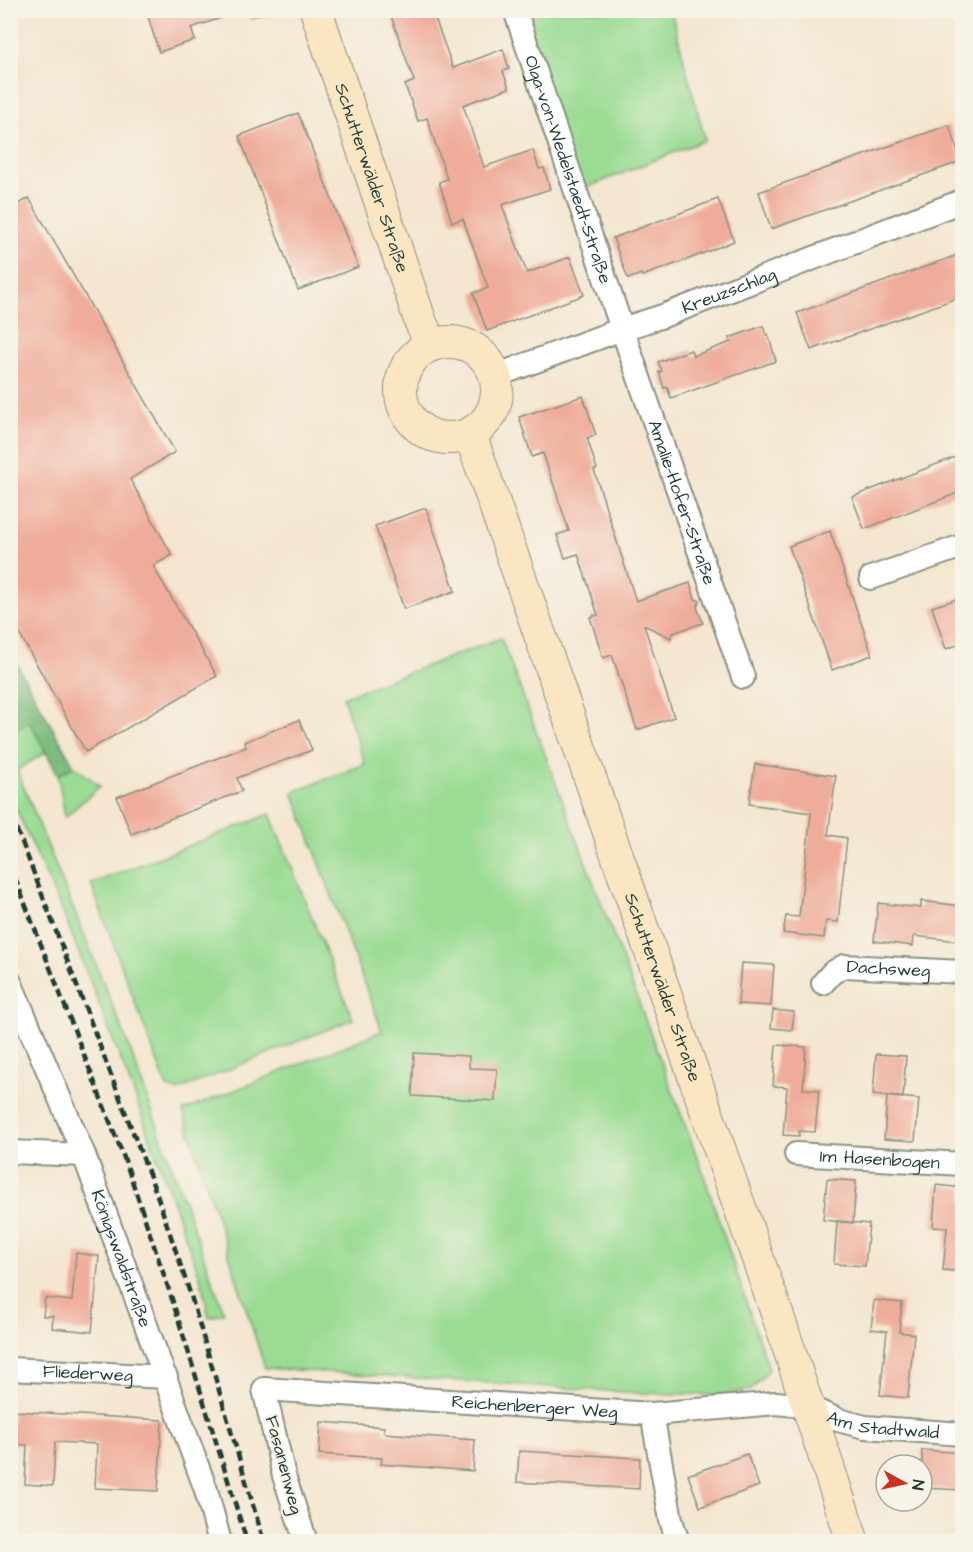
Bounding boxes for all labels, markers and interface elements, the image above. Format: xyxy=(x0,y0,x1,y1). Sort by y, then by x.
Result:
street label: Olga-von-Wedelstaedt-Straße xyxy=(519,52,618,287)
street label: Schutterwälder Straße xyxy=(329,80,416,276)
street label: Kreuzschlag xyxy=(678,261,780,320)
street label: Amalie-Hofer-Straße xyxy=(642,416,723,588)
street label: Schutterwälder Straße xyxy=(619,889,708,1085)
street label: Dachsweg xyxy=(846,954,931,984)
street label: Im Hasenbogen xyxy=(819,1143,941,1175)
street label: Königswaldstraße xyxy=(85,1186,158,1331)
street label: Fliederweg xyxy=(42,1358,134,1389)
street label: Reichenberger Weg xyxy=(451,1389,618,1425)
street label: Am Stadtwald xyxy=(823,1404,940,1445)
street label: Fasanenweg xyxy=(258,1413,309,1517)
north arrow xyxy=(874,1453,934,1513)
text: N xyxy=(906,1478,929,1491)

